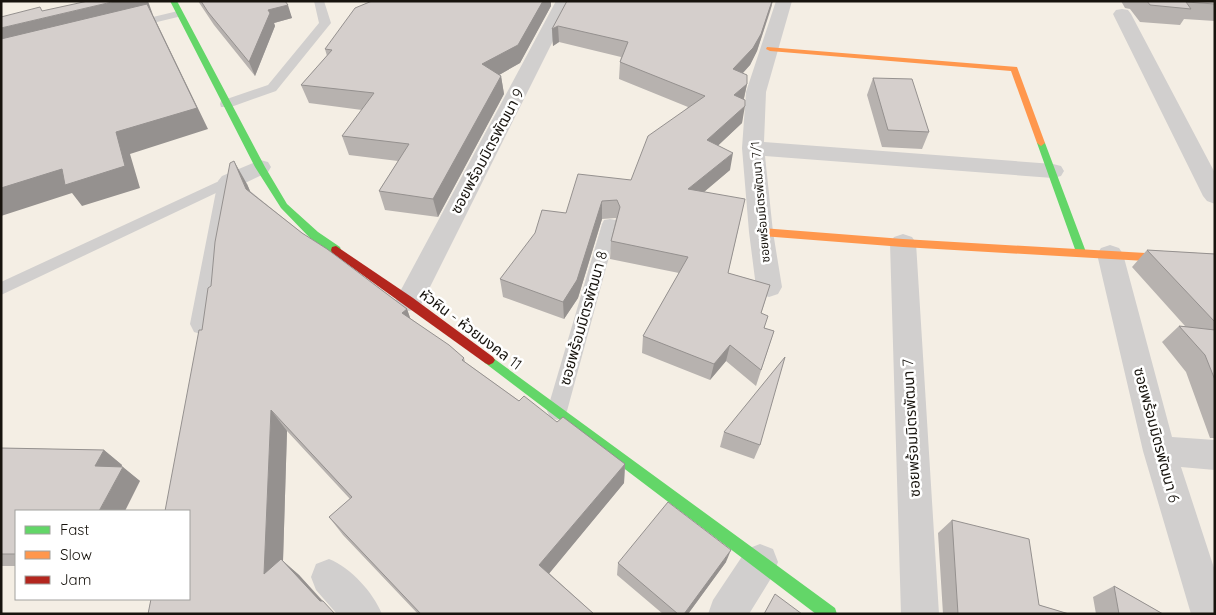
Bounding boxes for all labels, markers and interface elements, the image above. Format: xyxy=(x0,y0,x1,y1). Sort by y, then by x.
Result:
street label: ซอยพร้อมมิตรพัฒนา 9 xyxy=(446,85,528,217)
street label: ซอยพร้อมมิตรพัฒนา 7/1 xyxy=(747,141,773,263)
street label: ซอยพร้อมมิตรพัฒนา 8 xyxy=(555,249,611,387)
street label: หัวหิน - ห้วยมงคล 11 xyxy=(416,284,526,374)
street label: ซอยพร้อมมิตรพัฒนา 7 xyxy=(898,358,924,498)
street label: ซอยพร้อมมิตรพัฒนา 6 xyxy=(1130,365,1184,505)
legend xyxy=(15,510,190,600)
text: Fast xyxy=(60,520,89,539)
text: Slow xyxy=(60,545,92,564)
text: Jam xyxy=(60,570,91,589)

